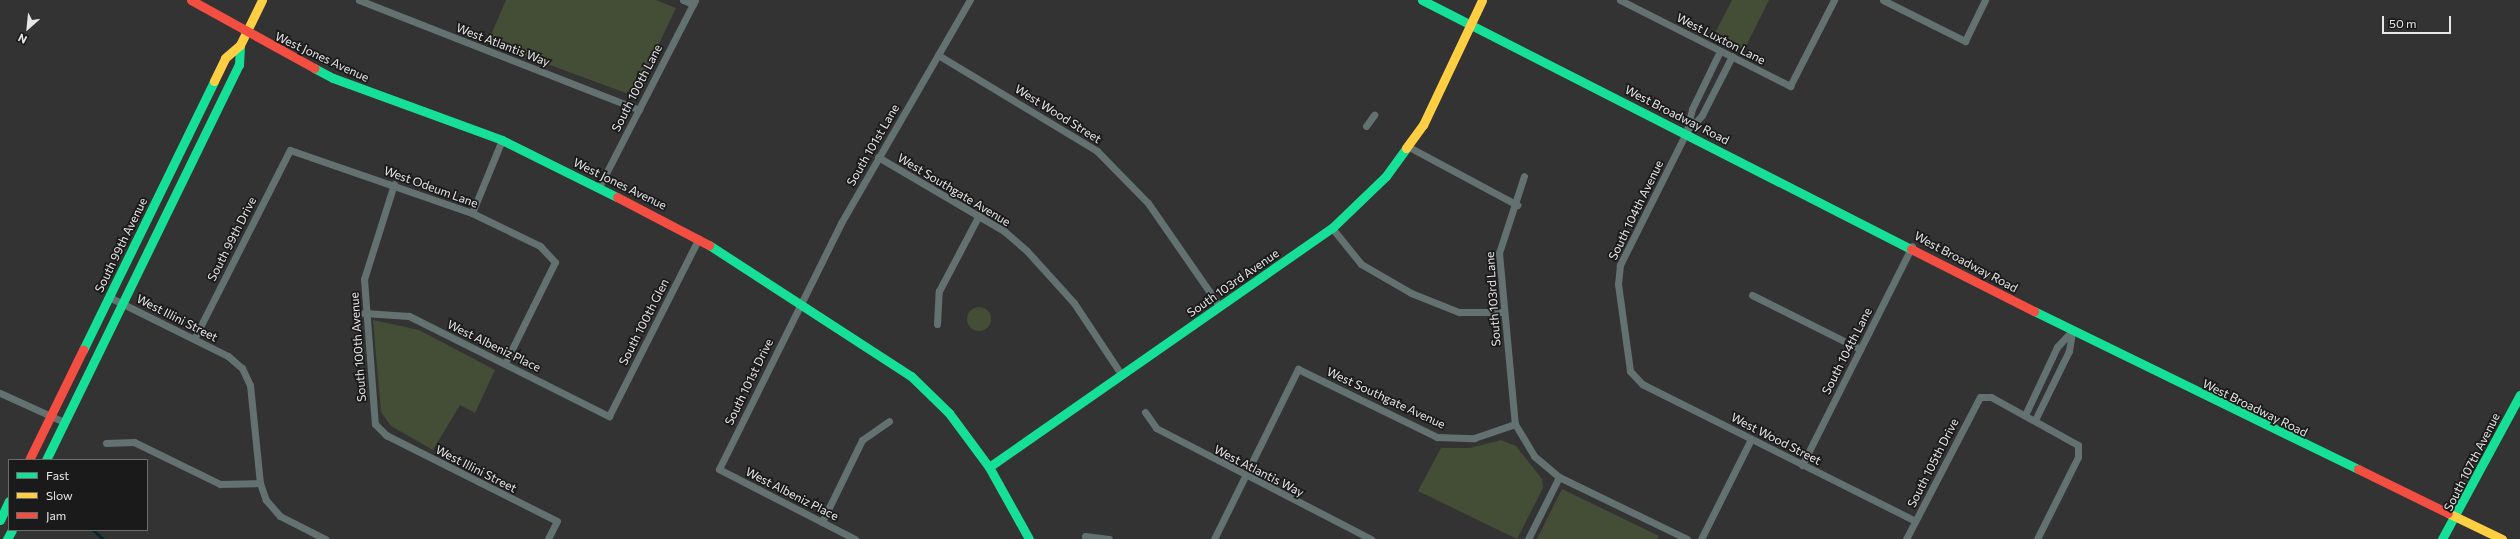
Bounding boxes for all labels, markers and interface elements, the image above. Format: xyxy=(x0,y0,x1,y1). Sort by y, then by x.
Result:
north arrow xyxy=(8,8,48,48)
scale bar xyxy=(2384,8,2453,34)
street label: West Luxton Lane xyxy=(1674,10,1768,68)
text: 50 m xyxy=(2389,16,2417,30)
street label: West Atlantis Way xyxy=(454,21,552,69)
street label: West Jones Avenue xyxy=(273,29,371,85)
text: N xyxy=(16,31,29,47)
street label: South 100th Lane xyxy=(609,42,665,134)
street label: West Wood Street xyxy=(1012,82,1104,146)
street label: West Broadway Road xyxy=(1622,82,1732,148)
street label: South 101st Lane xyxy=(844,102,902,188)
street label: West Southgate Avenue xyxy=(895,151,1013,229)
street label: West Jones Avenue xyxy=(571,155,669,213)
street label: South 104th Avenue xyxy=(1606,158,1666,262)
street label: West Odeum Lane xyxy=(382,163,480,211)
street label: South 99th Drive xyxy=(205,194,259,284)
street label: South 99th Avenue xyxy=(92,195,150,295)
street label: West Broadway Road xyxy=(1912,229,2020,295)
street label: South 103rd Avenue xyxy=(1184,246,1282,320)
street label: South 103rd Lane xyxy=(1483,251,1503,347)
street label: South 100th Glen xyxy=(616,276,672,368)
street label: West Illini Street xyxy=(134,291,220,345)
street label: South 100th Avenue xyxy=(347,292,369,402)
street label: South 104th Lane xyxy=(1819,305,1875,397)
street label: West Albeniz Place xyxy=(445,317,543,375)
street label: South 101st Drive xyxy=(722,336,776,428)
street label: West Southgate Avenue xyxy=(1324,364,1448,432)
street label: West Broadway Road xyxy=(2200,376,2310,440)
street label: West Wood Street xyxy=(1729,410,1823,468)
street label: South 107th Avenue xyxy=(2441,410,2503,514)
street label: South 105th Drive xyxy=(1904,416,1962,510)
street label: West Illini Street xyxy=(433,442,519,496)
street label: West Atlantis Way xyxy=(1212,442,1306,500)
legend xyxy=(8,459,148,531)
street label: West Albeniz Place xyxy=(743,464,841,524)
text: Fast xyxy=(46,468,69,482)
text: Slow xyxy=(46,488,73,502)
text: Jam xyxy=(46,508,66,522)

